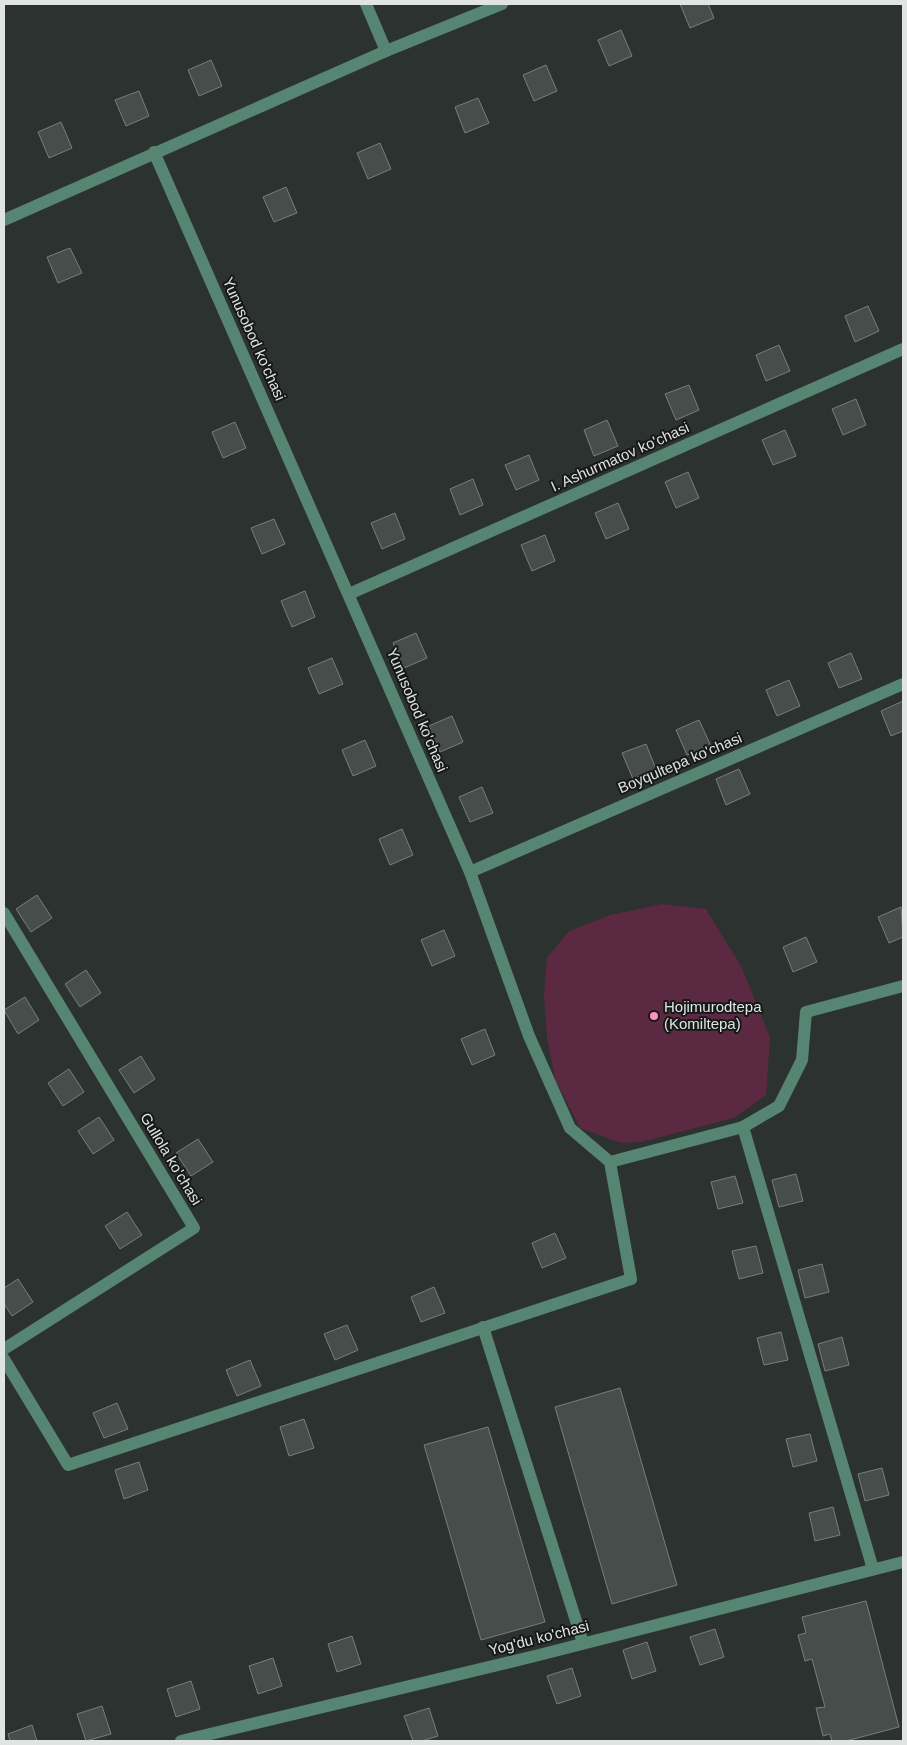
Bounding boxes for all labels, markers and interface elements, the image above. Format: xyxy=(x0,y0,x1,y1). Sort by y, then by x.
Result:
street label: Yunusobod ko'chasi xyxy=(220,275,289,403)
street label: I. Ashurmatov ko'chasi xyxy=(548,418,692,495)
street label: Yunusobod ko'chasi xyxy=(384,645,451,774)
street label: Boyqultepa ko'chasi xyxy=(615,729,744,796)
place label: Hojimurodtepa (Komiltepa) xyxy=(664,998,762,1032)
marker: Hojimurodtepa (Komiltepa) xyxy=(648,1010,660,1022)
street label: Gullola ko'chasi xyxy=(137,1110,206,1208)
street label: Yog'du ko'chasi xyxy=(487,1617,591,1658)

